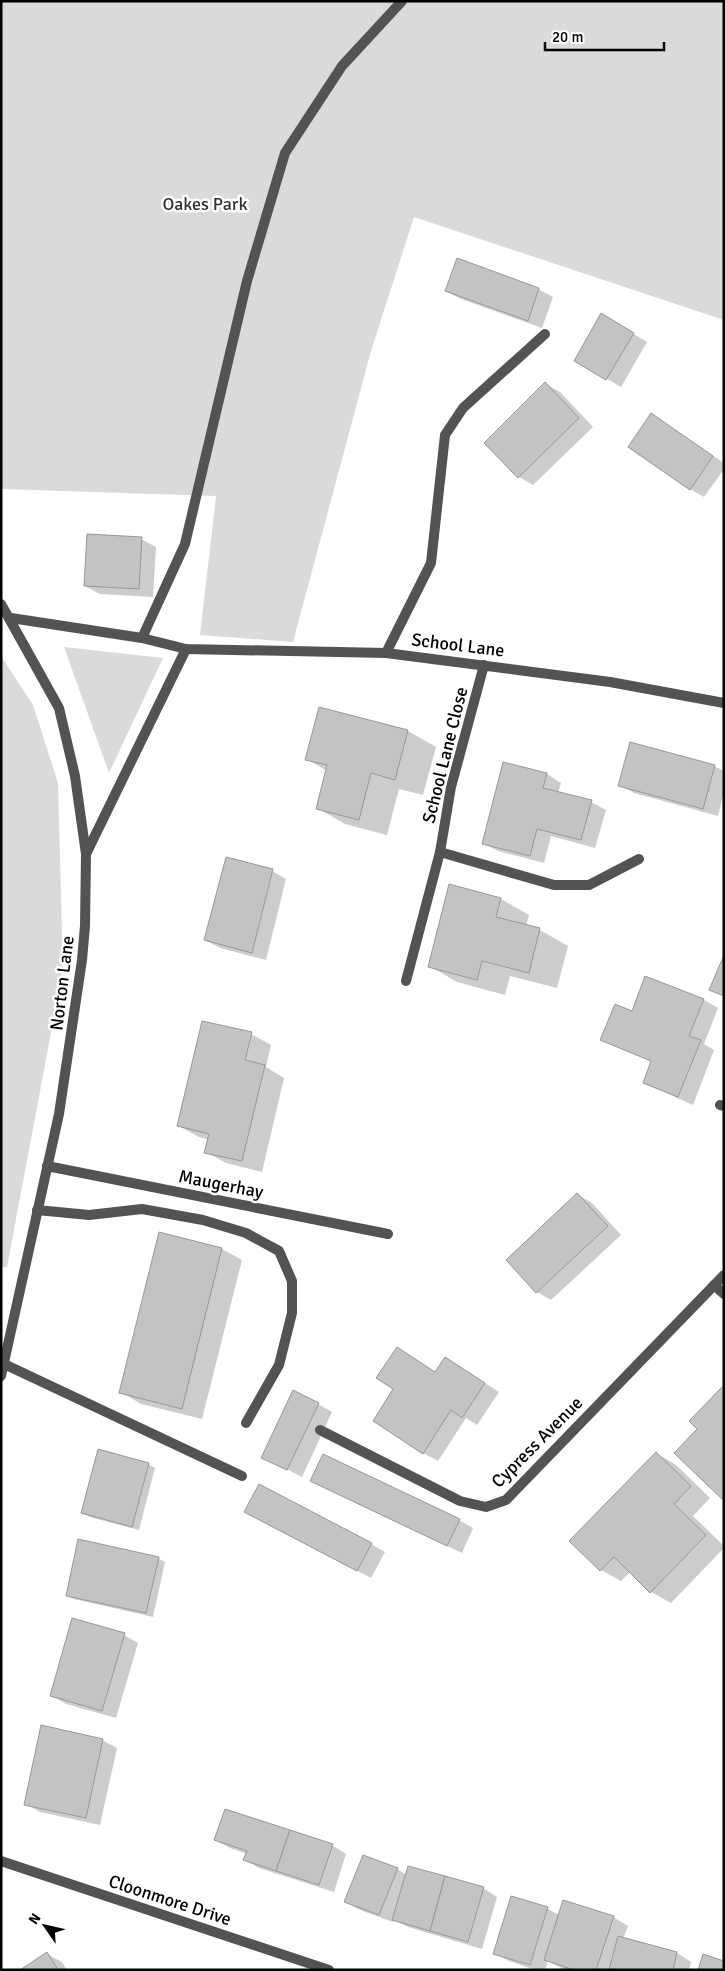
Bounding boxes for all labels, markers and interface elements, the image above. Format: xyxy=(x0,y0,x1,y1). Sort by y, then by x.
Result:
scale bar xyxy=(545,20,664,52)
text: 20 m xyxy=(552,28,583,46)
park label: Oakes Park xyxy=(163,193,247,215)
street label: School Lane xyxy=(410,628,506,662)
street label: School Lane Close xyxy=(417,685,473,825)
street label: Norton Lane xyxy=(45,934,79,1032)
street label: Maugerhay xyxy=(177,1165,266,1203)
street label: Cypress Avenue xyxy=(487,1392,587,1492)
street label: Cloonmore Drive xyxy=(106,1870,234,1930)
north arrow xyxy=(20,1901,70,1951)
text: N xyxy=(25,1910,44,1928)

